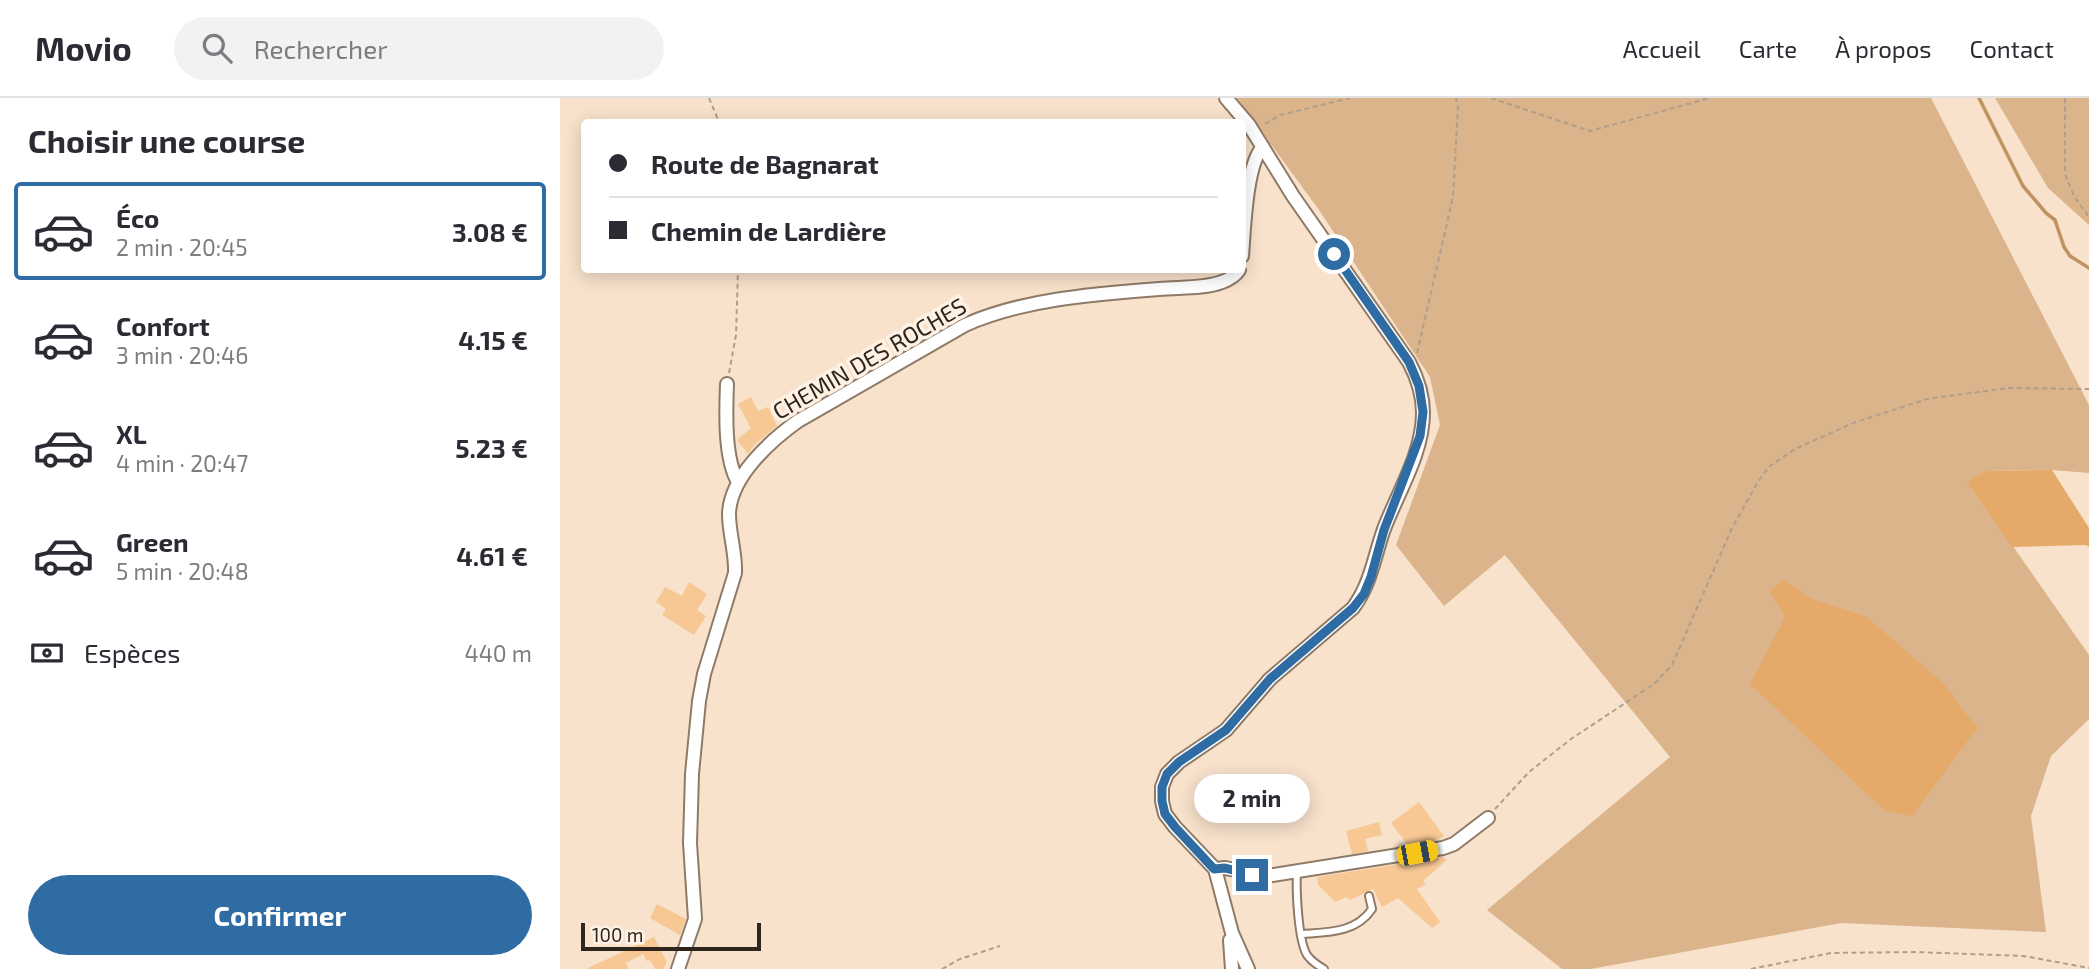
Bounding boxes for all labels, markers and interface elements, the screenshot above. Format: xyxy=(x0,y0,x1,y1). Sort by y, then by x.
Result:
search box xyxy=(174,17,664,80)
text: Movio xyxy=(35,28,132,68)
icon: search xyxy=(198,29,236,67)
text: Rechercher xyxy=(254,33,388,64)
text: Accueil xyxy=(1623,34,1701,63)
text: Carte xyxy=(1739,34,1797,63)
text: À propos xyxy=(1835,34,1932,63)
text: Contact xyxy=(1970,34,2054,63)
text: Choisir une course xyxy=(28,121,305,159)
text: Route de Bagnarat xyxy=(651,148,879,179)
icon: car xyxy=(32,200,95,263)
text: Éco xyxy=(116,202,159,233)
text: Chemin de Lardière xyxy=(651,215,886,246)
text: 3.08 € xyxy=(452,216,528,247)
text: 2 min · 20:45 xyxy=(116,233,248,261)
route start xyxy=(1318,238,1350,270)
street label: CHEMIN DES ROCHES xyxy=(767,291,971,425)
icon: car xyxy=(32,308,95,371)
text: Confort xyxy=(116,310,210,341)
text: 4.15 € xyxy=(458,324,528,355)
text: 3 min · 20:46 xyxy=(116,341,248,369)
icon: car xyxy=(32,416,95,479)
text: XL xyxy=(116,418,147,449)
text: 5.23 € xyxy=(455,432,528,463)
text: 4 min · 20:47 xyxy=(116,449,248,477)
icon: car xyxy=(32,524,95,587)
text: Green xyxy=(116,526,189,557)
text: 4.61 € xyxy=(456,540,528,571)
text: 5 min · 20:48 xyxy=(116,557,249,585)
icon: cash xyxy=(28,634,66,672)
text: Espèces xyxy=(84,637,181,668)
text: 440 m xyxy=(465,639,532,667)
callout: 2 min xyxy=(1194,774,1310,822)
text: 2 min xyxy=(1223,784,1281,812)
car xyxy=(1395,839,1440,867)
route end xyxy=(1236,859,1268,891)
button: Confirmer xyxy=(28,875,532,955)
scale bar xyxy=(581,920,761,952)
text: 100 m xyxy=(592,923,643,946)

